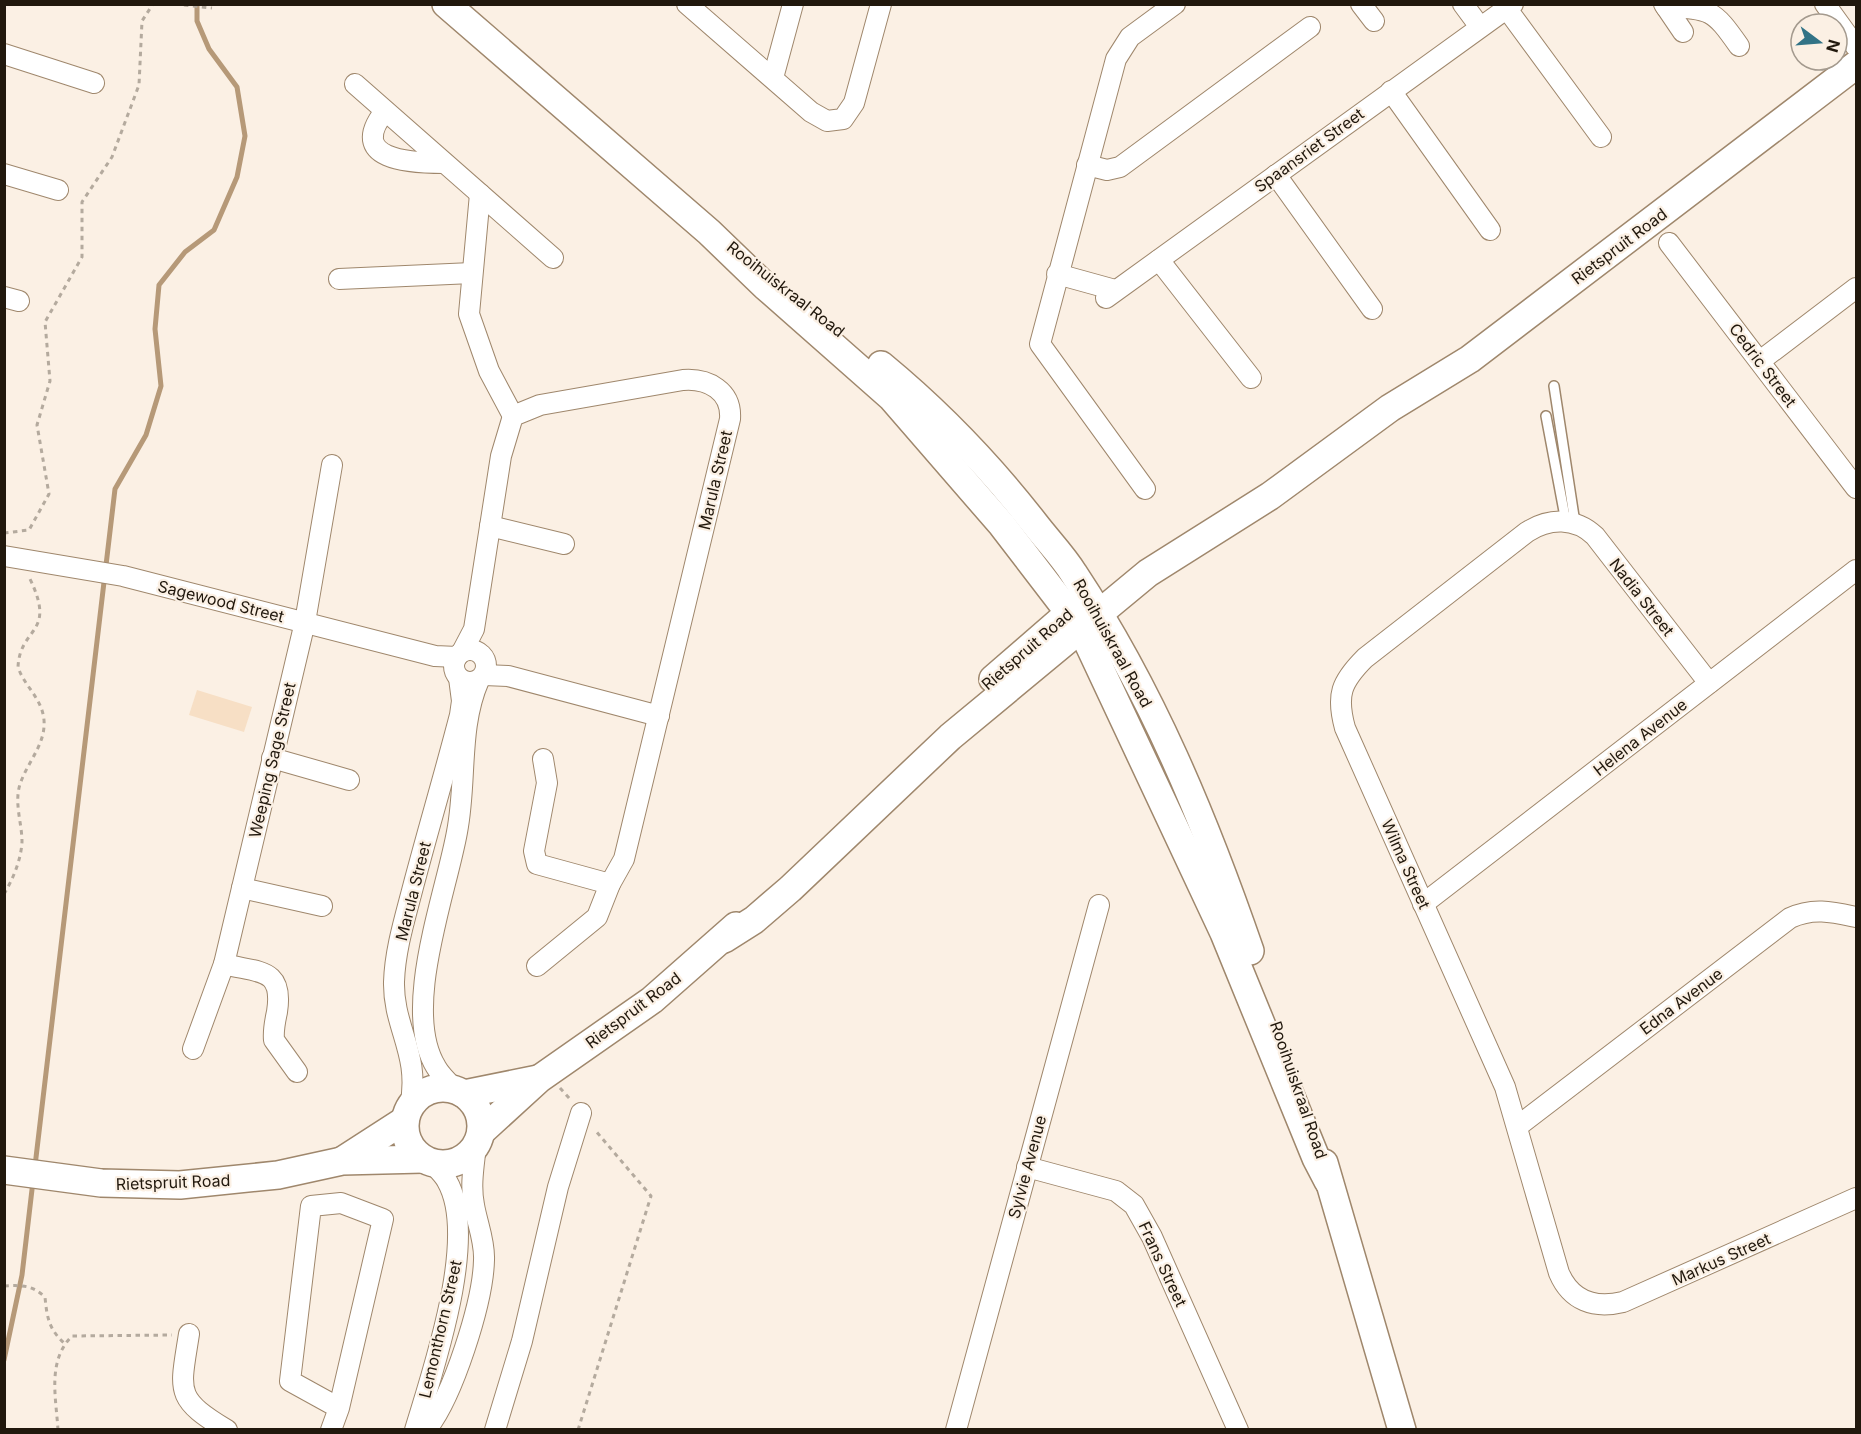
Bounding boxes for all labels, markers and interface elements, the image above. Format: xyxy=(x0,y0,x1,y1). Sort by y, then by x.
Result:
north arrow xyxy=(1789,12,1849,72)
text: N xyxy=(1822,38,1845,55)
street label: Spaansriet Street xyxy=(1250,104,1368,196)
street label: Rietspruit Road xyxy=(1567,204,1671,288)
street label: Rooihuiskraal Road xyxy=(723,237,849,341)
street label: Cedric Street xyxy=(1725,319,1801,411)
street label: Marula Street xyxy=(694,428,736,532)
street label: Nadia Street xyxy=(1605,554,1679,640)
street label: Rooihuiskraal Road xyxy=(1069,575,1157,711)
street label: Sagewood Street xyxy=(156,576,286,626)
street label: Rietspruit Road xyxy=(977,604,1077,694)
street label: Weeping Sage Street xyxy=(244,680,300,840)
street label: Helena Avenue xyxy=(1589,694,1691,780)
street label: Wilma Street xyxy=(1377,816,1435,912)
street label: Marula Street xyxy=(391,839,435,943)
street label: Edna Avenue xyxy=(1636,963,1726,1039)
street label: Rietspruit Road xyxy=(581,968,685,1052)
street label: Rooihuiskraal Road xyxy=(1266,1019,1332,1161)
street label: Sylvie Avenue xyxy=(1004,1113,1050,1221)
street label: Rietspruit Road xyxy=(115,1170,231,1194)
street label: Frans Street xyxy=(1135,1218,1191,1310)
street label: Markus Street xyxy=(1668,1228,1774,1290)
street label: Lemonthorn Street xyxy=(414,1258,466,1400)

